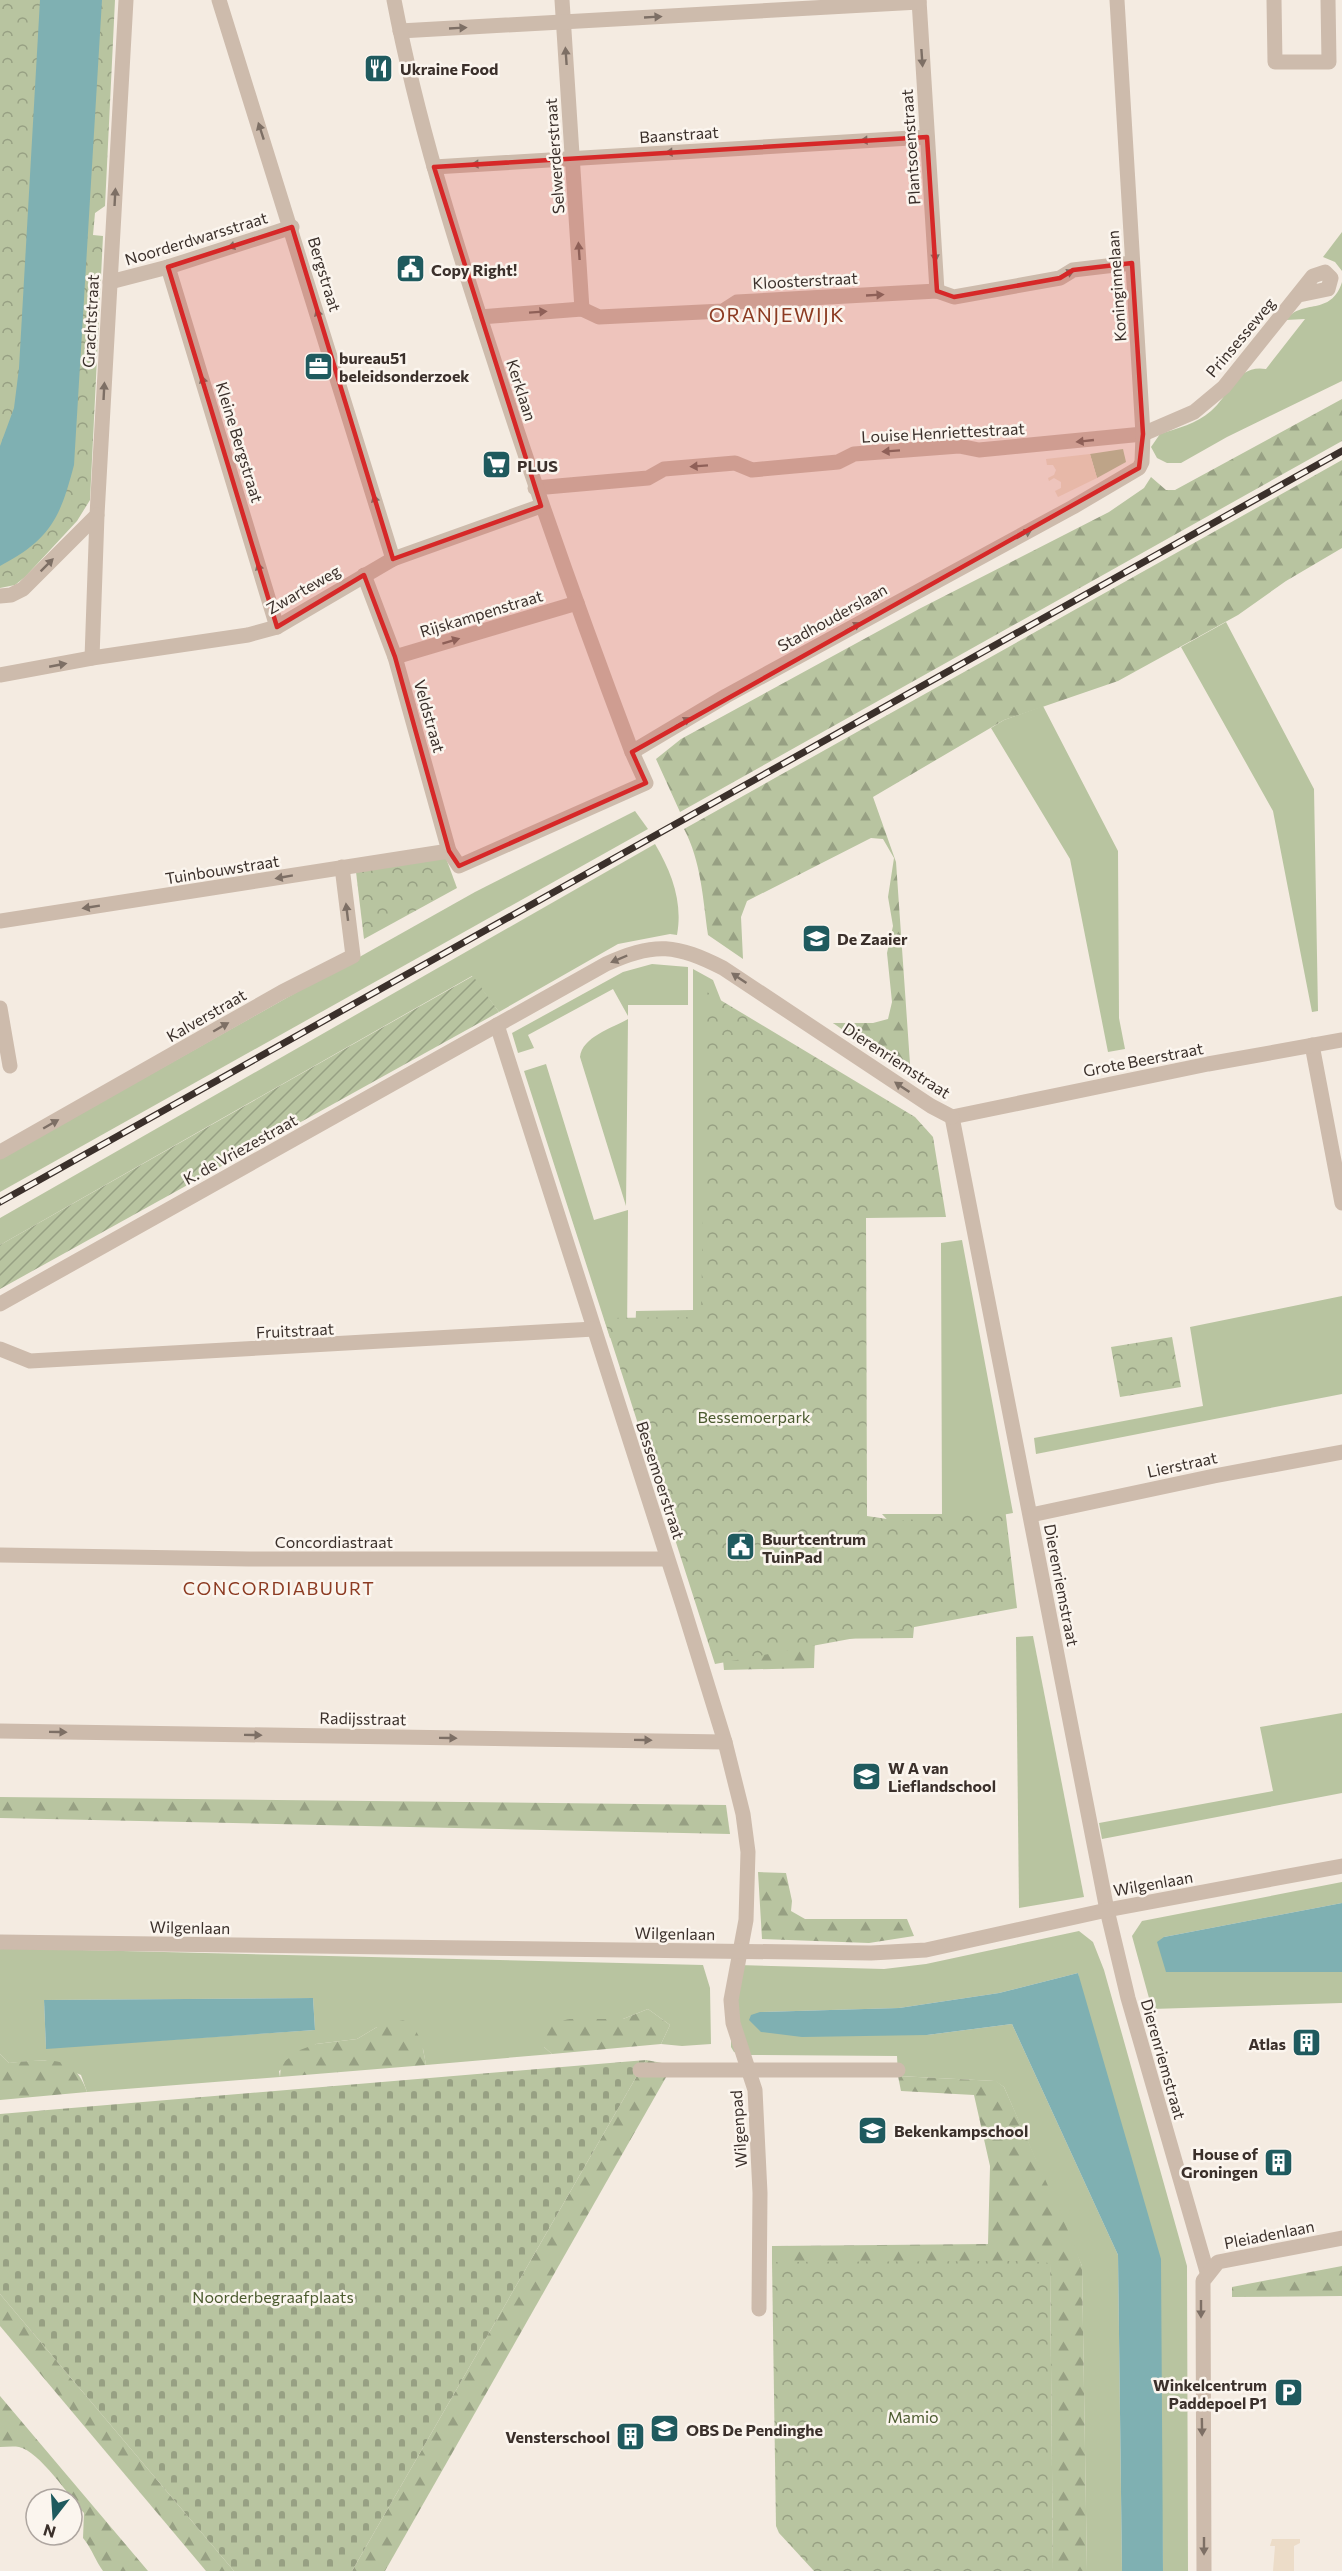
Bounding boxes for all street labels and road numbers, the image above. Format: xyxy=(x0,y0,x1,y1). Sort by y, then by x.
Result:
street label: Plantsoenstraat xyxy=(896,88,924,206)
street label: Selwerderstraat xyxy=(540,97,568,215)
street label: Baanstraat xyxy=(639,122,720,146)
street label: Noorderdwarsstraat xyxy=(122,207,270,269)
street label: Koninginnelaan xyxy=(1103,230,1129,342)
street label: Bergstraat xyxy=(305,234,345,314)
street label: Kloosterstraat xyxy=(752,268,859,292)
street label: Grachtstraat xyxy=(78,273,102,368)
street label: Prinsesseweg xyxy=(1201,293,1279,381)
street label: Kerklaan xyxy=(503,357,541,423)
street label: Kleine Bergstraat xyxy=(213,379,268,505)
street label: Louise Henriettestraat xyxy=(861,418,1026,446)
street label: Zwarteweg xyxy=(263,560,343,618)
street label: Stadhouderslaan xyxy=(774,579,890,655)
street label: Rijskampenstraat xyxy=(417,585,545,641)
street label: Veldstraat xyxy=(411,677,450,755)
street label: Tuinbouwstraat xyxy=(164,851,281,887)
street label: Kalverstraat xyxy=(163,984,250,1045)
street label: Dierenriemstraat xyxy=(840,1018,955,1102)
street label: Grote Beerstraat xyxy=(1081,1038,1205,1080)
street label: K. de Vriezestraat xyxy=(180,1110,301,1188)
street label: Fruitstraat xyxy=(255,1318,335,1342)
street label: Bessemoerstraat xyxy=(633,1419,689,1542)
street label: Lierstraat xyxy=(1145,1447,1219,1481)
street label: Dierenriemstraat xyxy=(1041,1522,1083,1648)
street label: Concordiastraat xyxy=(275,1532,394,1551)
street label: Radijsstraat xyxy=(319,1708,407,1728)
street label: Wilgenlaan xyxy=(1112,1867,1194,1899)
street label: Wilgenlaan xyxy=(150,1917,230,1937)
street label: Wilgenlaan xyxy=(635,1923,715,1943)
street label: Dierenriemstraat xyxy=(1138,1997,1190,2122)
street label: Wilgenpad xyxy=(726,2090,750,2168)
street label: Pleiadenlaan xyxy=(1222,2216,1316,2252)

